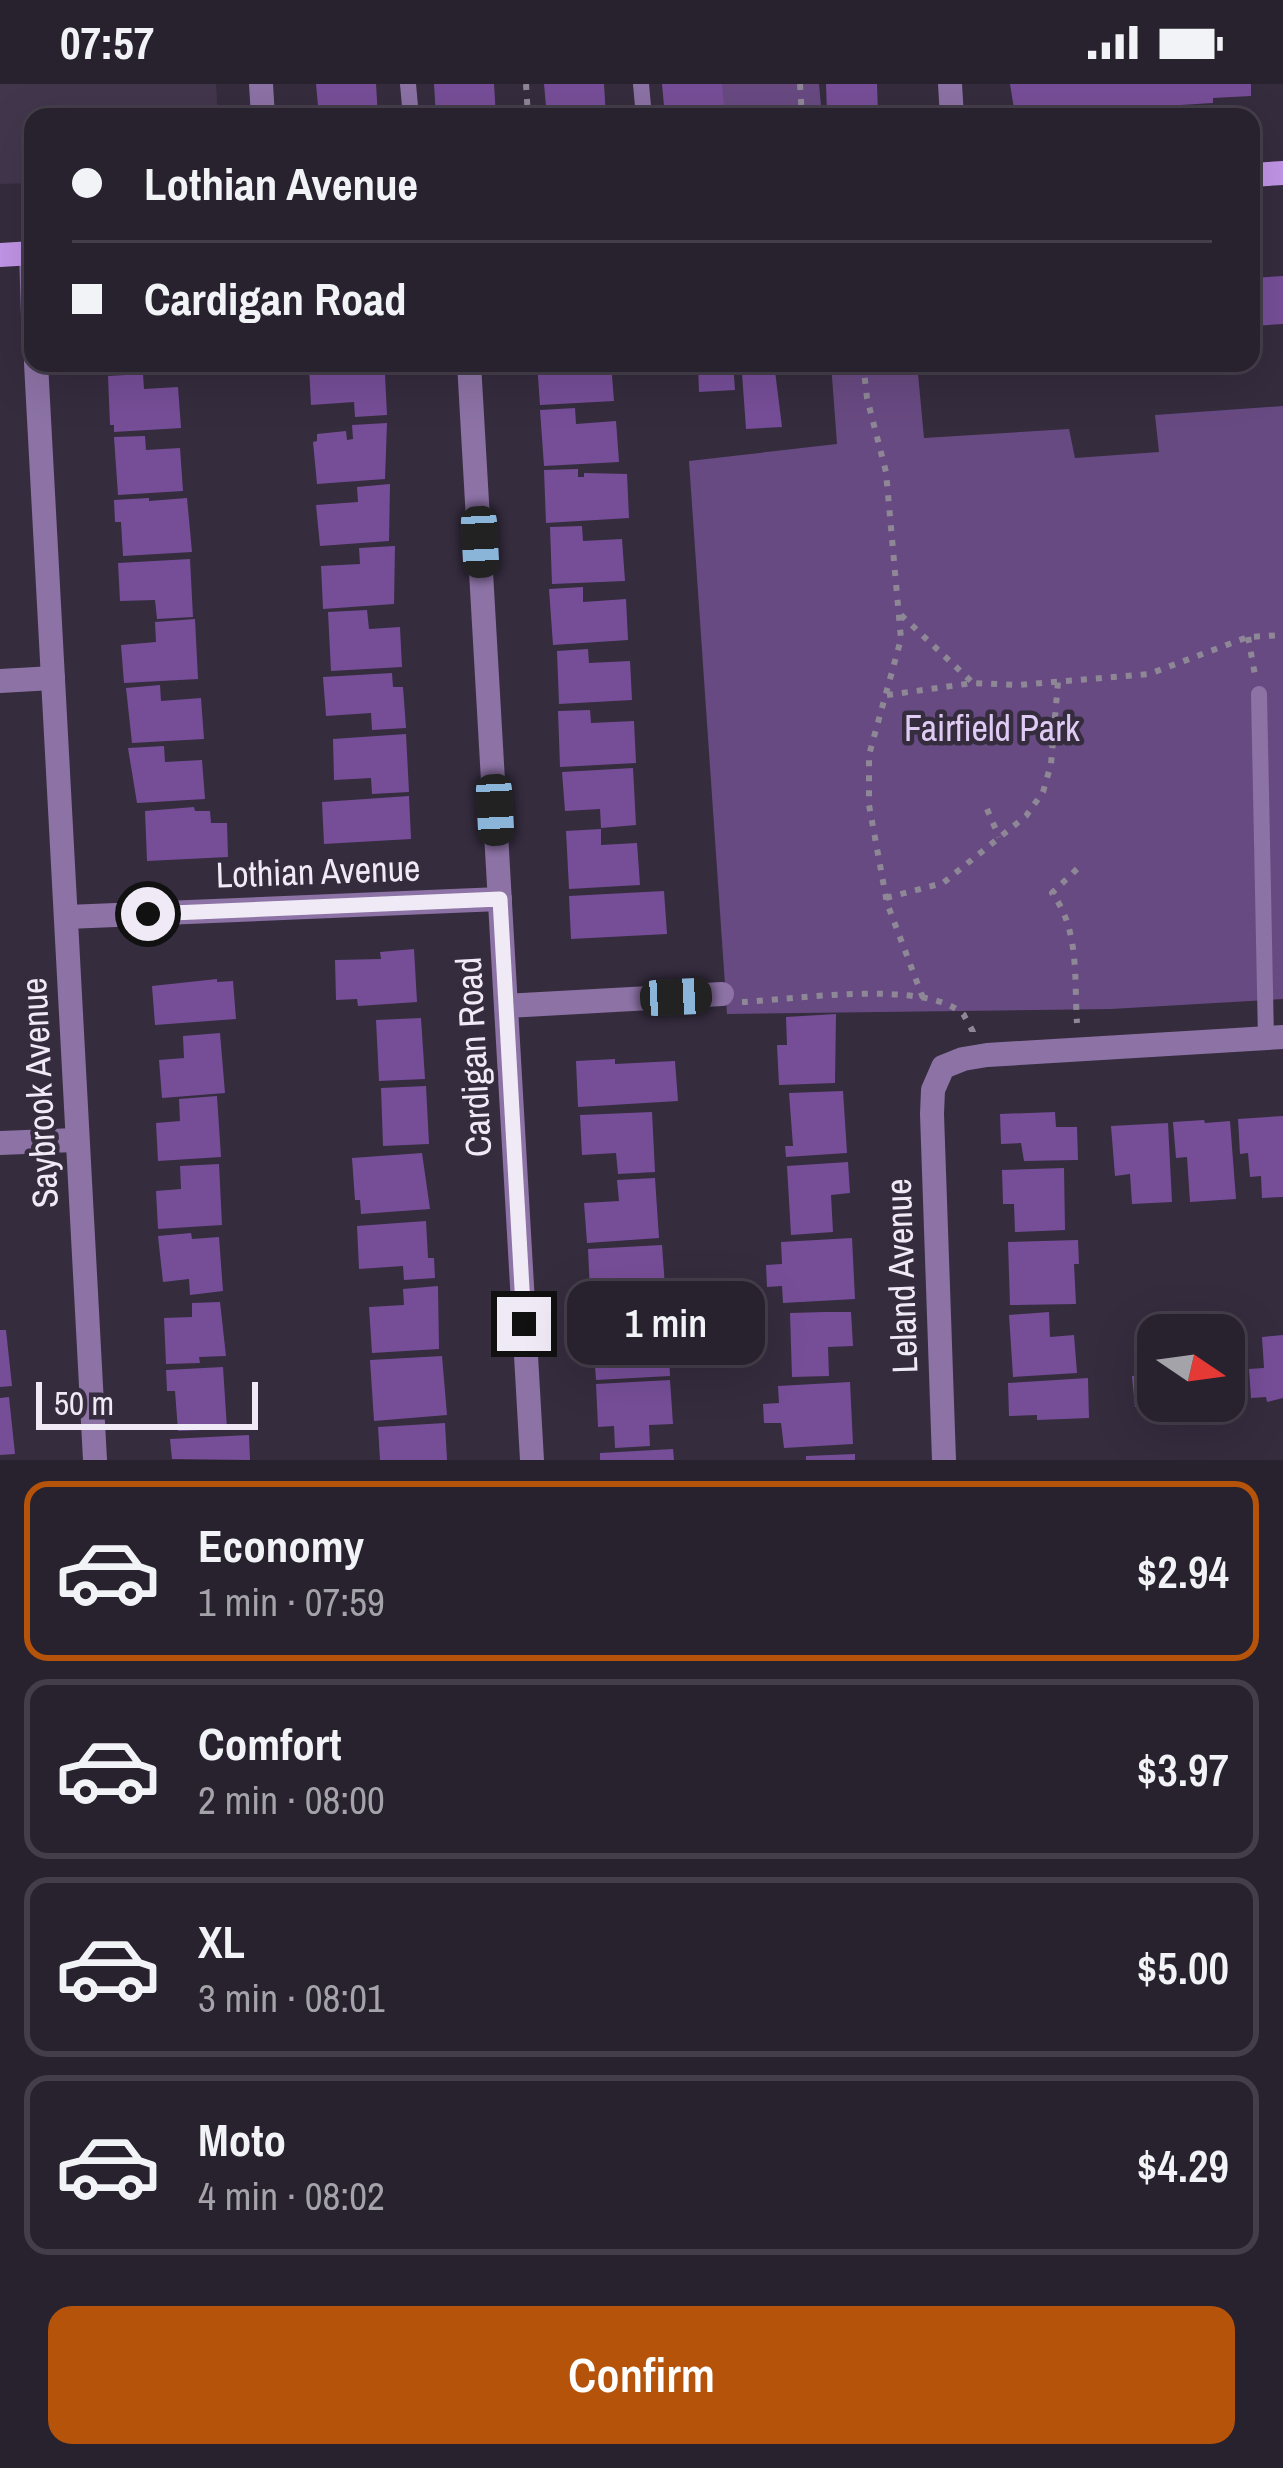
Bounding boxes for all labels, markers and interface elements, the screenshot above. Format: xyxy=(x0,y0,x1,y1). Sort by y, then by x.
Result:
text: 07:57 xyxy=(60,12,154,73)
text: Lothian Avenue xyxy=(144,153,418,214)
text: Cardigan Road xyxy=(144,268,406,329)
car xyxy=(460,505,500,579)
park label: Fairfield Park xyxy=(904,704,1080,752)
car xyxy=(475,773,515,847)
street label: Lothian Avenue xyxy=(215,843,421,899)
route start xyxy=(121,887,175,941)
street label: Cardigan Road xyxy=(444,956,502,1158)
street label: Saybrook Avenue xyxy=(9,976,69,1210)
car xyxy=(639,977,713,1017)
street label: Leland Avenue xyxy=(874,1178,928,1374)
callout: 1 min xyxy=(566,1282,764,1366)
route end xyxy=(497,1297,551,1351)
text: 1 min xyxy=(625,1297,707,1349)
north arrow xyxy=(1137,1314,1245,1422)
map controls xyxy=(1137,1314,1245,1422)
scale bar xyxy=(36,1376,258,1429)
text: 50 m xyxy=(54,1381,114,1425)
text: Economy xyxy=(198,1515,364,1576)
icon: car xyxy=(54,1517,162,1625)
text: $2.94 xyxy=(1137,1541,1229,1602)
text: 1 min · 07:59 xyxy=(198,1576,385,1628)
text: Comfort xyxy=(198,1713,341,1774)
icon: car xyxy=(54,1715,162,1823)
text: $3.97 xyxy=(1137,1739,1229,1800)
text: 2 min · 08:00 xyxy=(198,1774,385,1826)
text: XL xyxy=(198,1911,245,1972)
icon: car xyxy=(54,1913,162,2021)
text: $5.00 xyxy=(1137,1937,1229,1998)
text: 3 min · 08:01 xyxy=(198,1972,385,2024)
text: Moto xyxy=(198,2109,286,2170)
icon: car xyxy=(54,2111,162,2219)
text: $4.29 xyxy=(1137,2135,1229,2196)
text: 4 min · 08:02 xyxy=(198,2170,385,2222)
button: Confirm xyxy=(48,2306,1235,2444)

